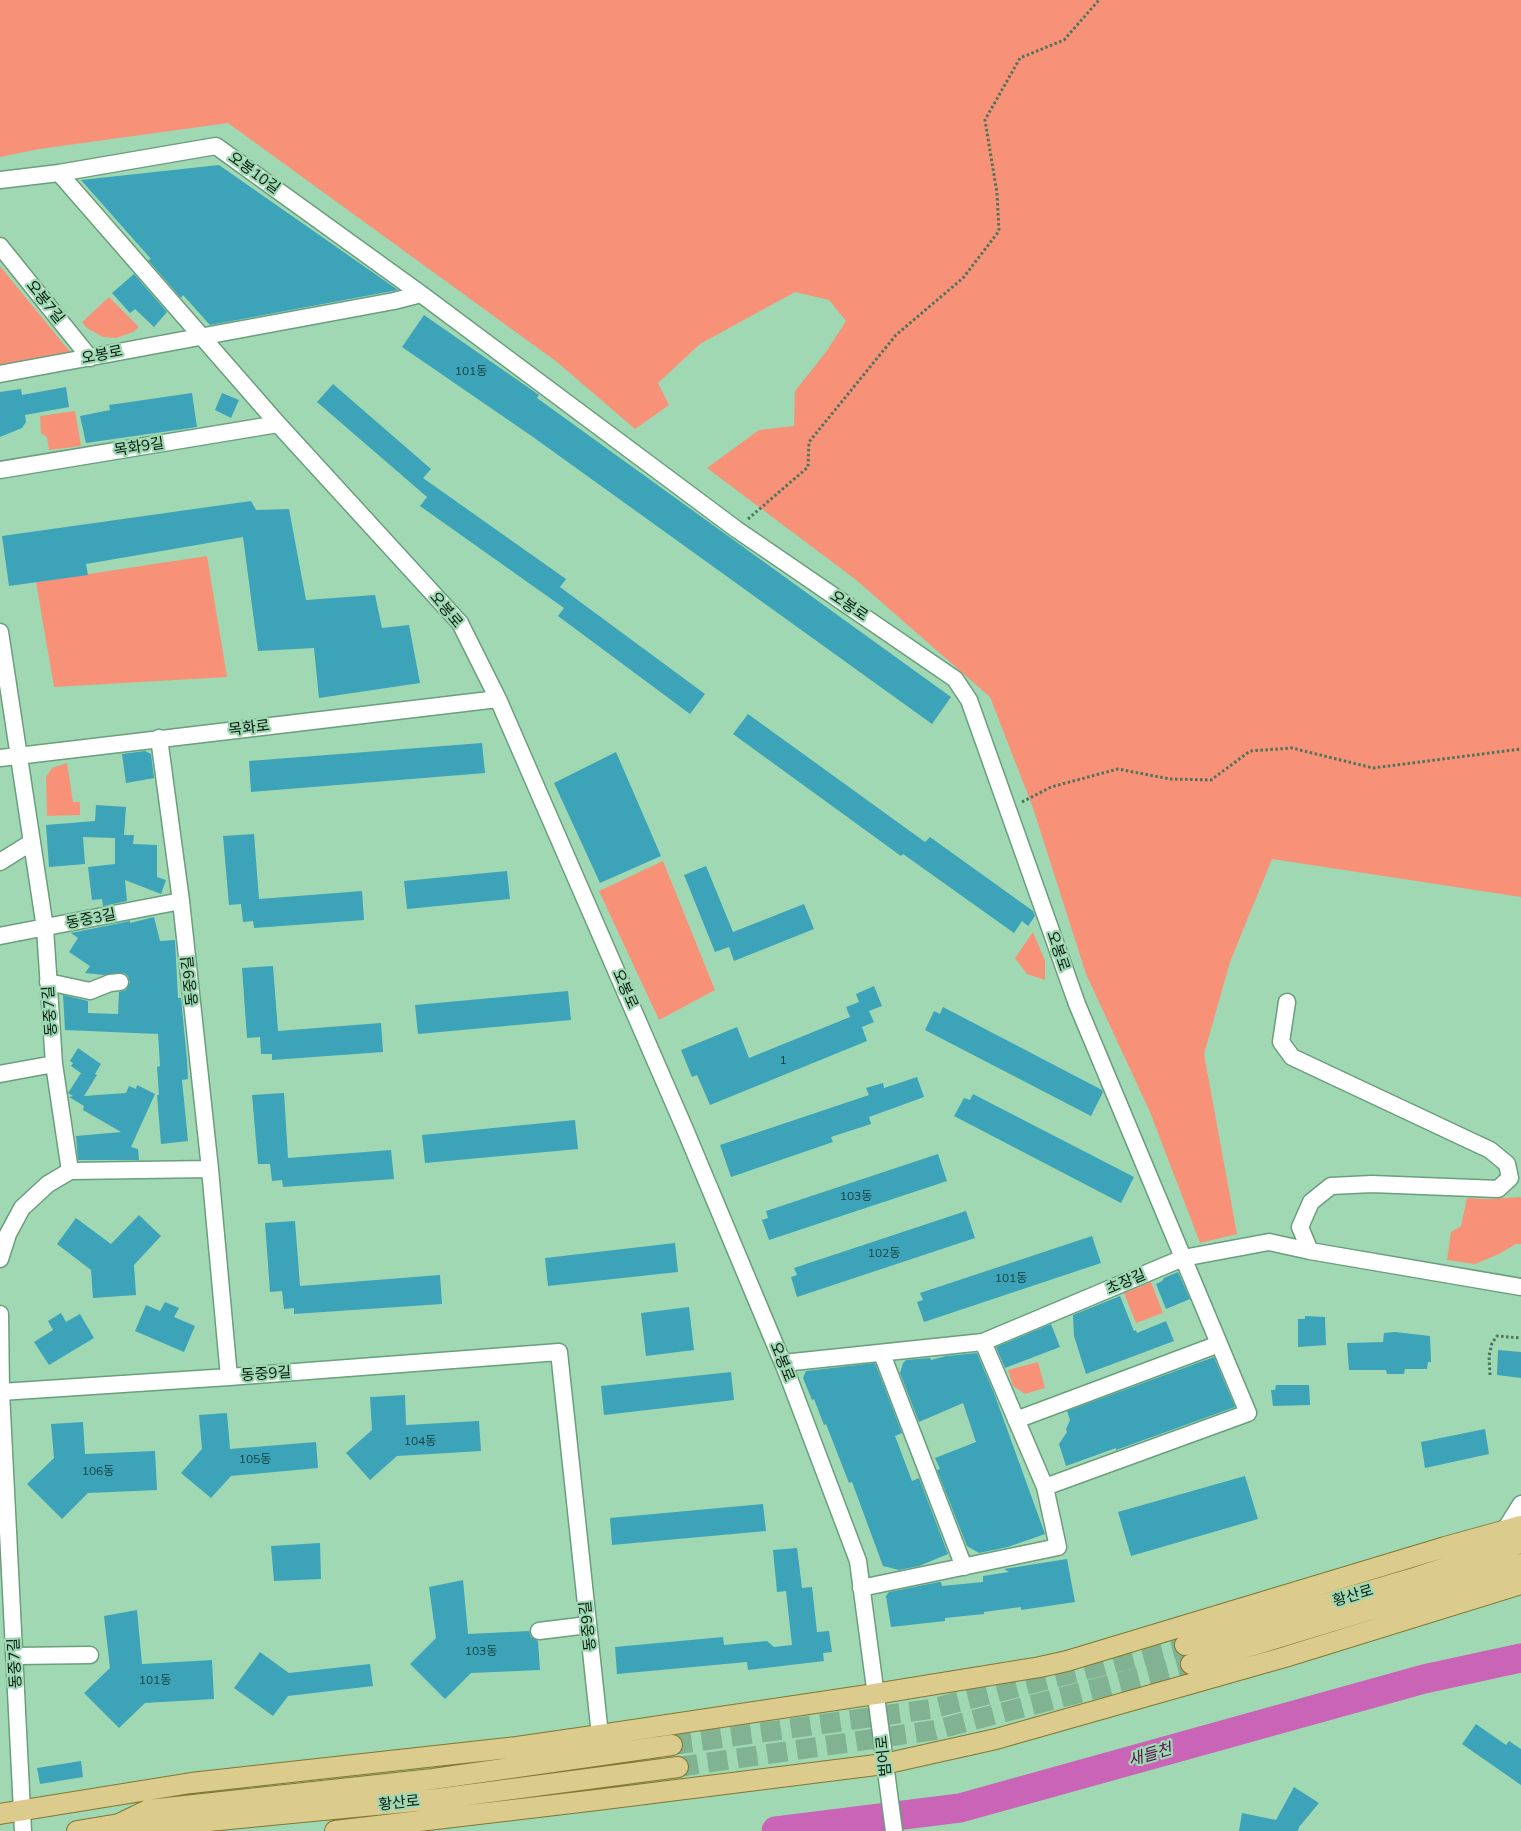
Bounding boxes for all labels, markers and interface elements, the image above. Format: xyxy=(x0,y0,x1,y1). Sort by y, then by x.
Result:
street label: 오봉10길 xyxy=(225,148,283,198)
street label: 오봉7길 xyxy=(22,277,68,327)
street label: 오봉로 xyxy=(80,342,124,368)
house number: 101동 xyxy=(455,364,487,378)
street label: 목화9길 xyxy=(113,434,165,460)
street label: 오봉로 xyxy=(827,587,871,625)
street label: 오봉로 xyxy=(426,588,466,632)
street label: 목화로 xyxy=(227,717,271,739)
street label: 동중3길 xyxy=(65,905,117,933)
street label: 오봉로 xyxy=(1043,928,1073,974)
street label: 동중9길 xyxy=(178,955,202,1007)
street label: 오봉로 xyxy=(608,966,642,1012)
street label: 동중7길 xyxy=(39,985,61,1037)
house number: 1 xyxy=(779,1053,787,1067)
house number: 103동 xyxy=(840,1189,872,1203)
house number: 102동 xyxy=(868,1246,900,1260)
street label: 초장길 xyxy=(1103,1266,1149,1298)
house number: 101동 xyxy=(995,1271,1027,1285)
street label: 오봉로 xyxy=(766,1339,798,1385)
street label: 동중9길 xyxy=(240,1363,292,1385)
house number: 104동 xyxy=(404,1434,436,1448)
house number: 105동 xyxy=(239,1452,271,1466)
house number: 106동 xyxy=(82,1464,114,1478)
street label: 황산로 xyxy=(1331,1581,1375,1611)
street label: 동중9길 xyxy=(576,1600,600,1652)
street label: 동중7길 xyxy=(5,1637,25,1689)
house number: 103동 xyxy=(465,1644,497,1658)
house number: 101동 xyxy=(139,1673,171,1687)
street label: 범어로 xyxy=(873,1734,895,1778)
water label: 새들천 xyxy=(1126,1740,1174,1770)
street label: 황산로 xyxy=(377,1792,421,1814)

